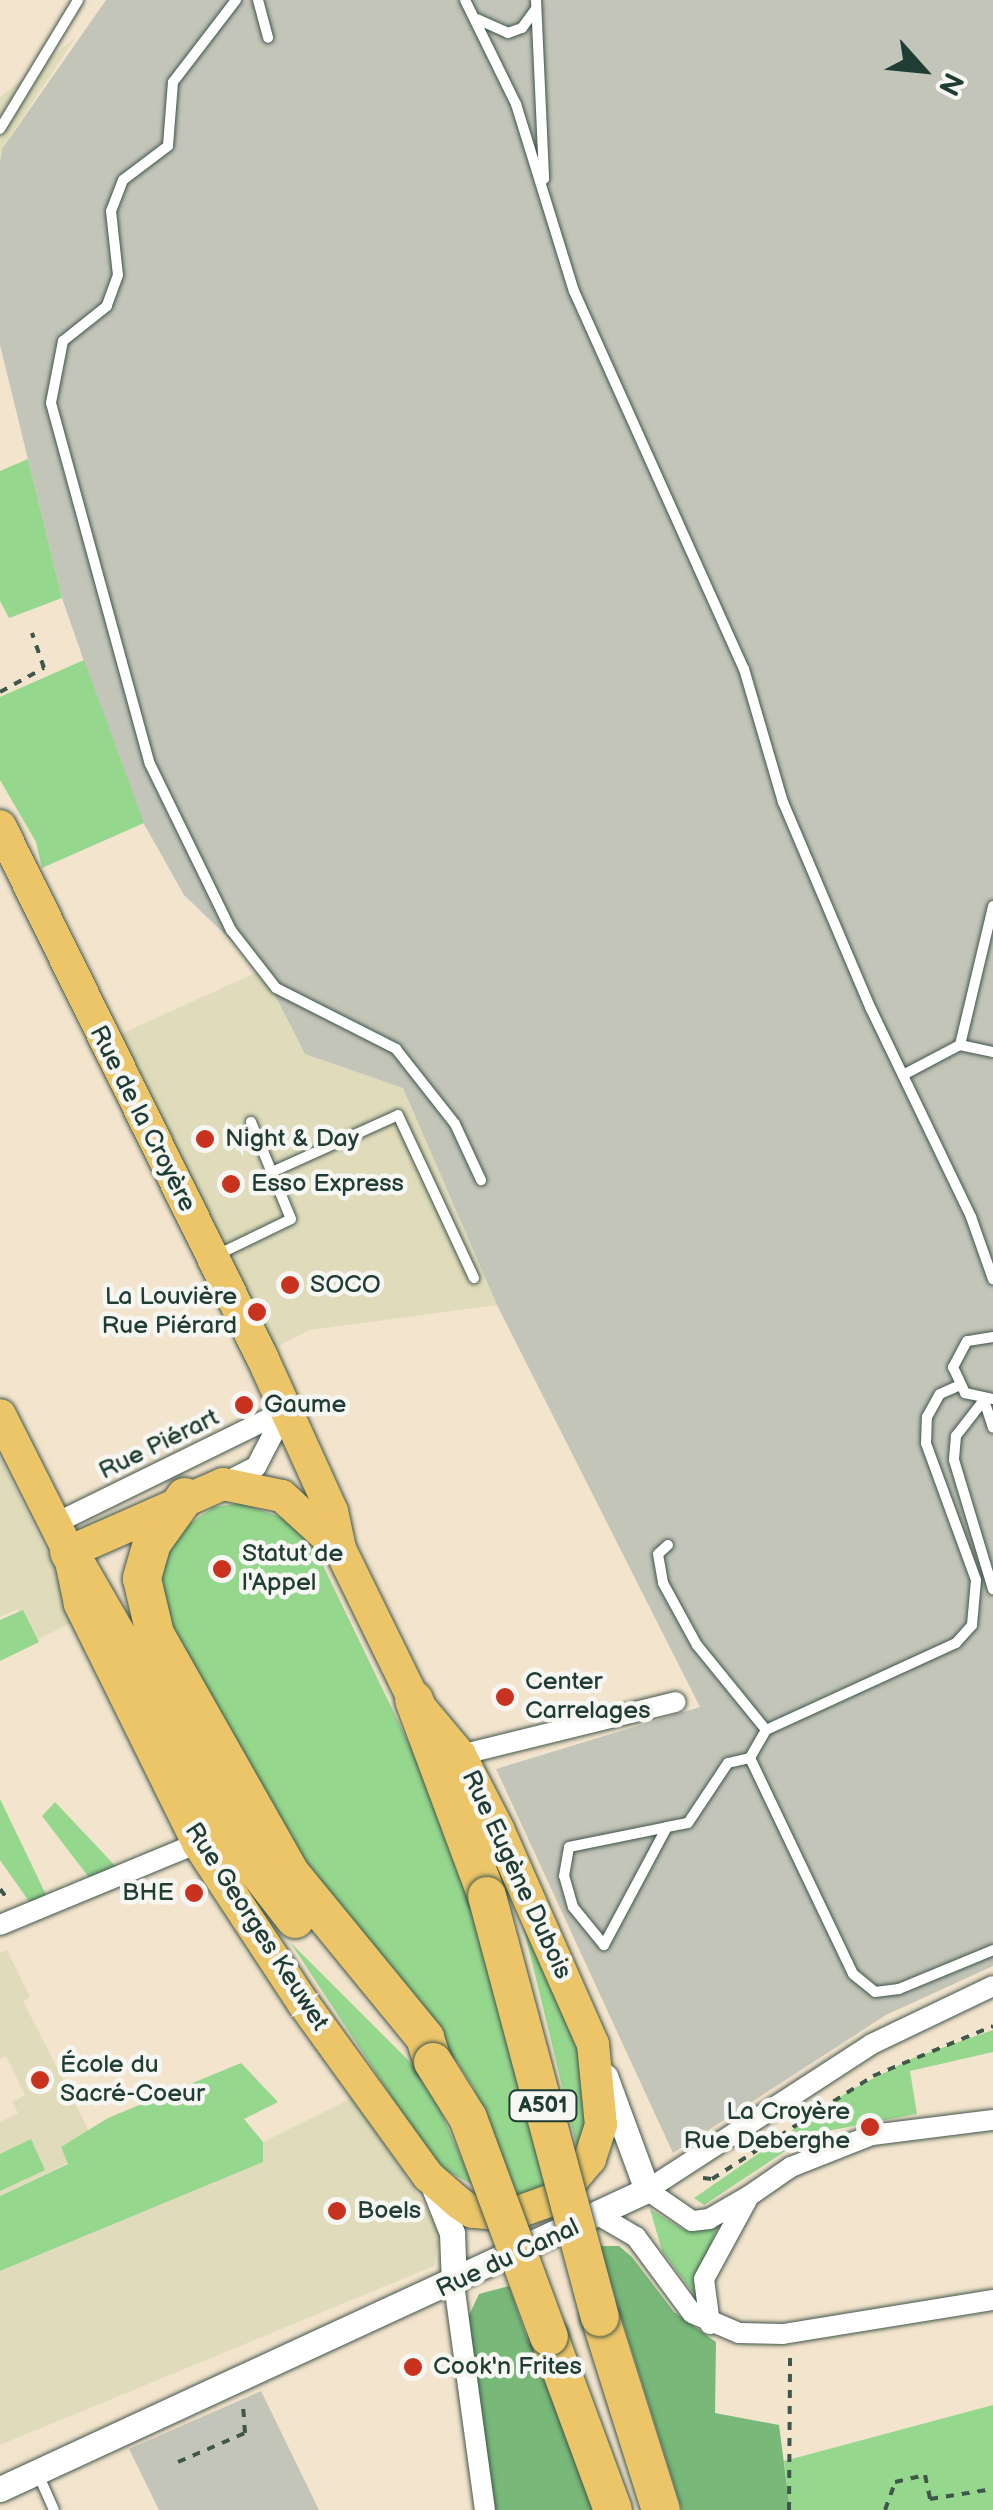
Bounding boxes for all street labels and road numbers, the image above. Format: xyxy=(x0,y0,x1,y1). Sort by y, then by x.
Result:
street label: Rue de la Croyère xyxy=(82,1021,202,1217)
street label: Rue Piérart xyxy=(94,1403,224,1487)
street label: Rue Eugène Dubois xyxy=(454,1766,578,1984)
street label: Rue Georges Keuwet xyxy=(178,1817,334,2037)
road number: A501 xyxy=(508,2089,578,2123)
street label: Rue du Canal xyxy=(432,2213,584,2305)

